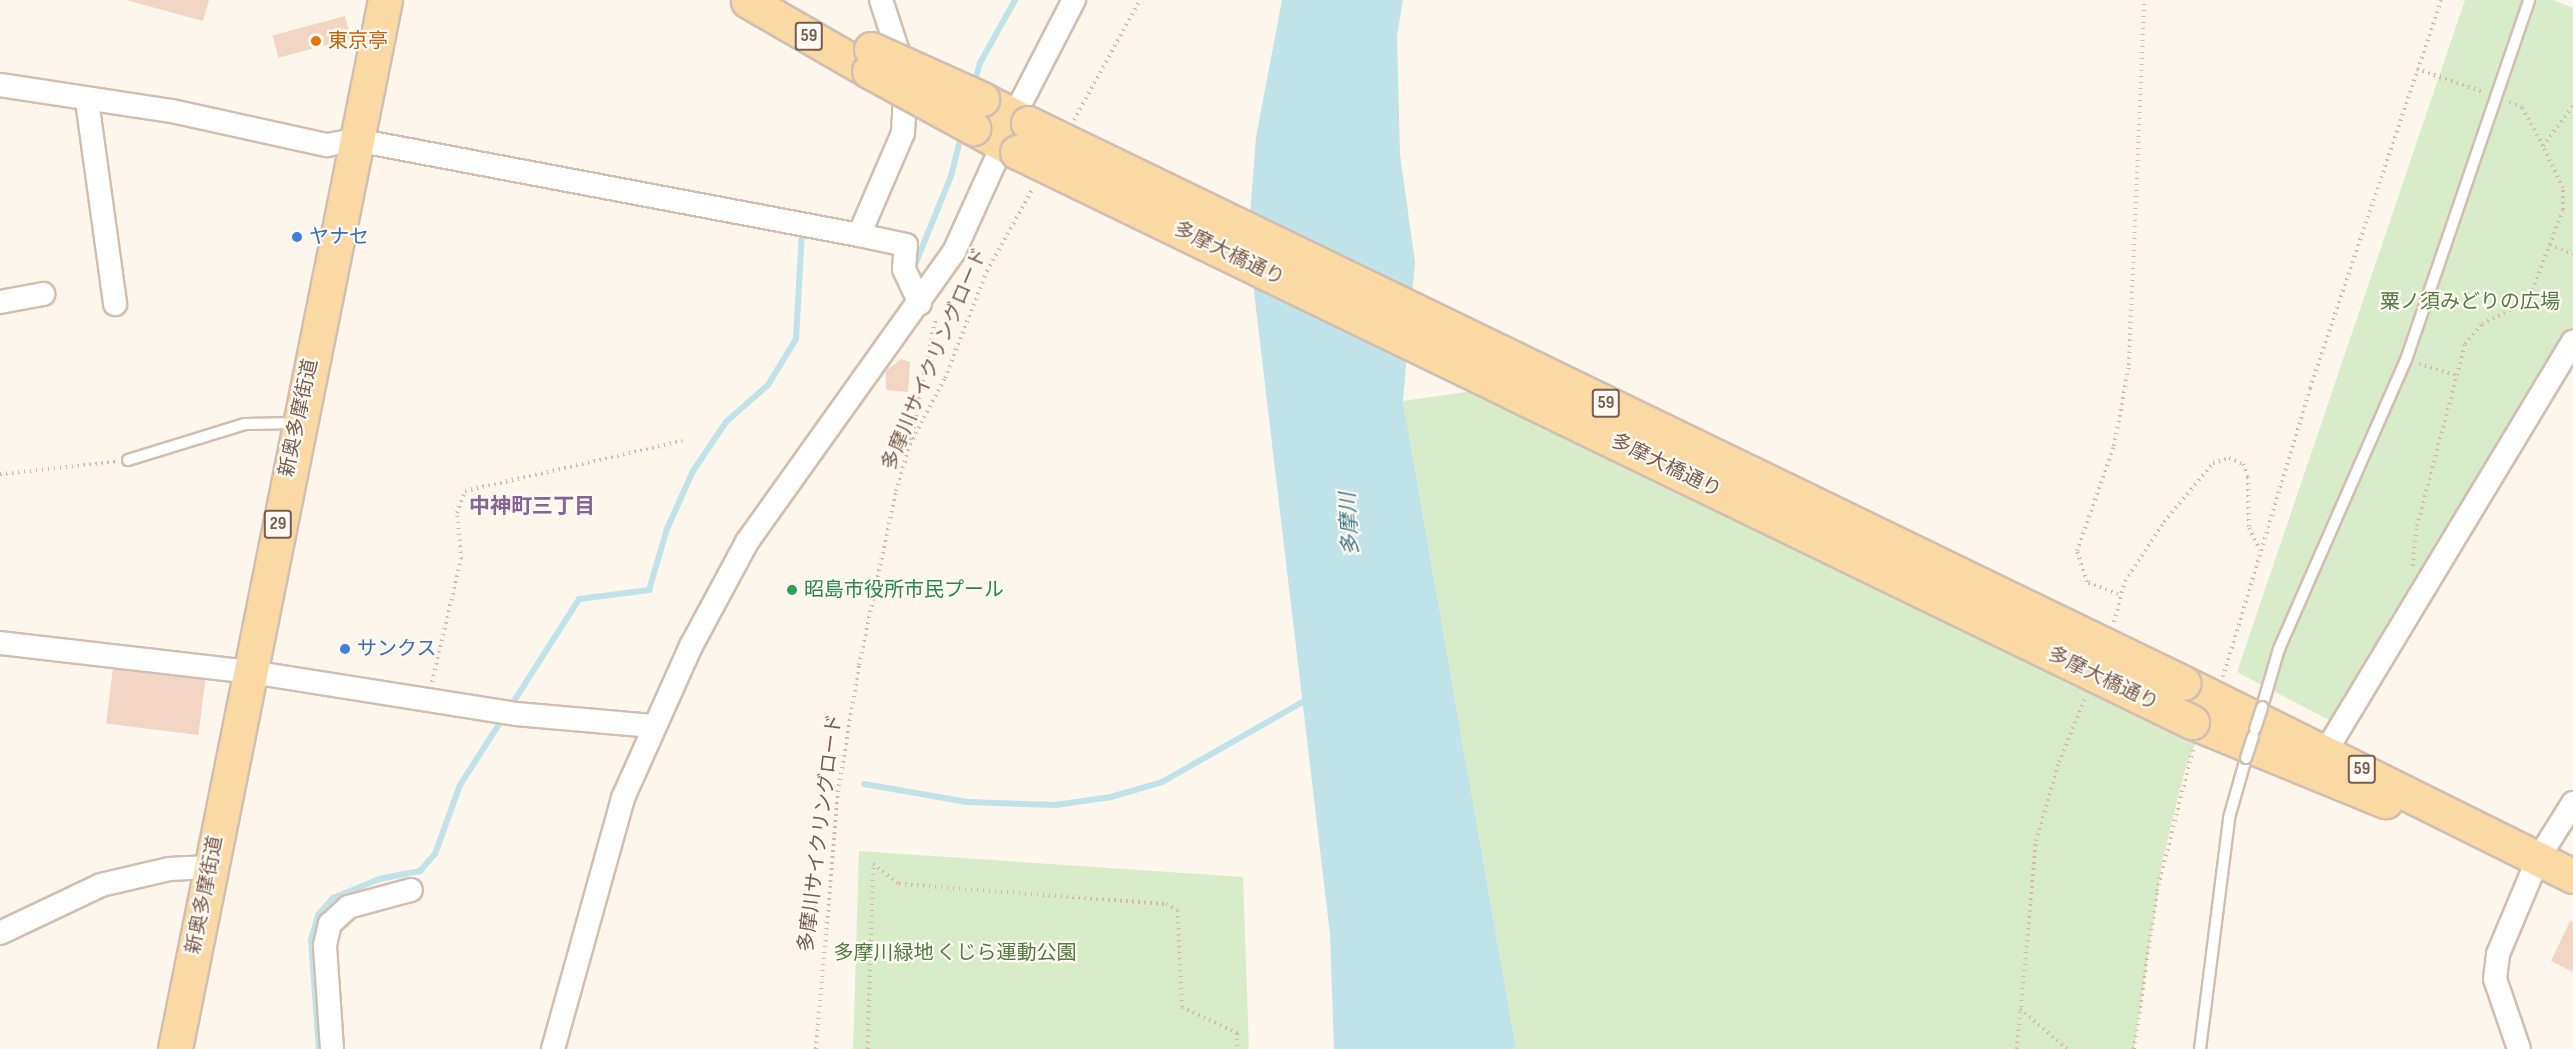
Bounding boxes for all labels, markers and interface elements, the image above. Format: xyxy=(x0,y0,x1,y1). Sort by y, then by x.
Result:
road number: 59 xyxy=(794,21,824,51)
place label: 東京亭 xyxy=(328,29,388,53)
marker: 東京亭 xyxy=(309,34,323,48)
street label: 多摩大橋通り xyxy=(1170,217,1288,291)
place label: ヤナセ xyxy=(309,225,369,249)
marker: ヤナセ xyxy=(290,230,304,244)
street label: 多摩川サイクリングロード xyxy=(877,244,993,474)
park label: 粟ノ須みどりの広場 xyxy=(2380,290,2560,314)
street label: 新奥多摩街道 xyxy=(275,357,323,479)
road number: 59 xyxy=(1591,388,1621,418)
street label: 多摩大橋通り xyxy=(1607,429,1725,503)
water label: 多摩川 xyxy=(1336,492,1364,556)
district label: 中神町三丁目 xyxy=(469,494,595,520)
road number: 29 xyxy=(263,509,293,539)
place label: 昭島市役所市民プール xyxy=(804,578,1004,602)
marker: 昭島市役所市民プール xyxy=(785,583,799,597)
place label: サンクス xyxy=(357,637,437,661)
marker: サンクス xyxy=(338,642,352,656)
street label: 多摩大橋通り xyxy=(2044,642,2162,716)
street label: 多摩川サイクリングロード xyxy=(794,712,848,954)
road number: 59 xyxy=(2347,754,2377,784)
street label: 新奥多摩街道 xyxy=(182,834,228,956)
park label: 多摩川緑地 くじら運動公園 xyxy=(833,941,1077,965)

